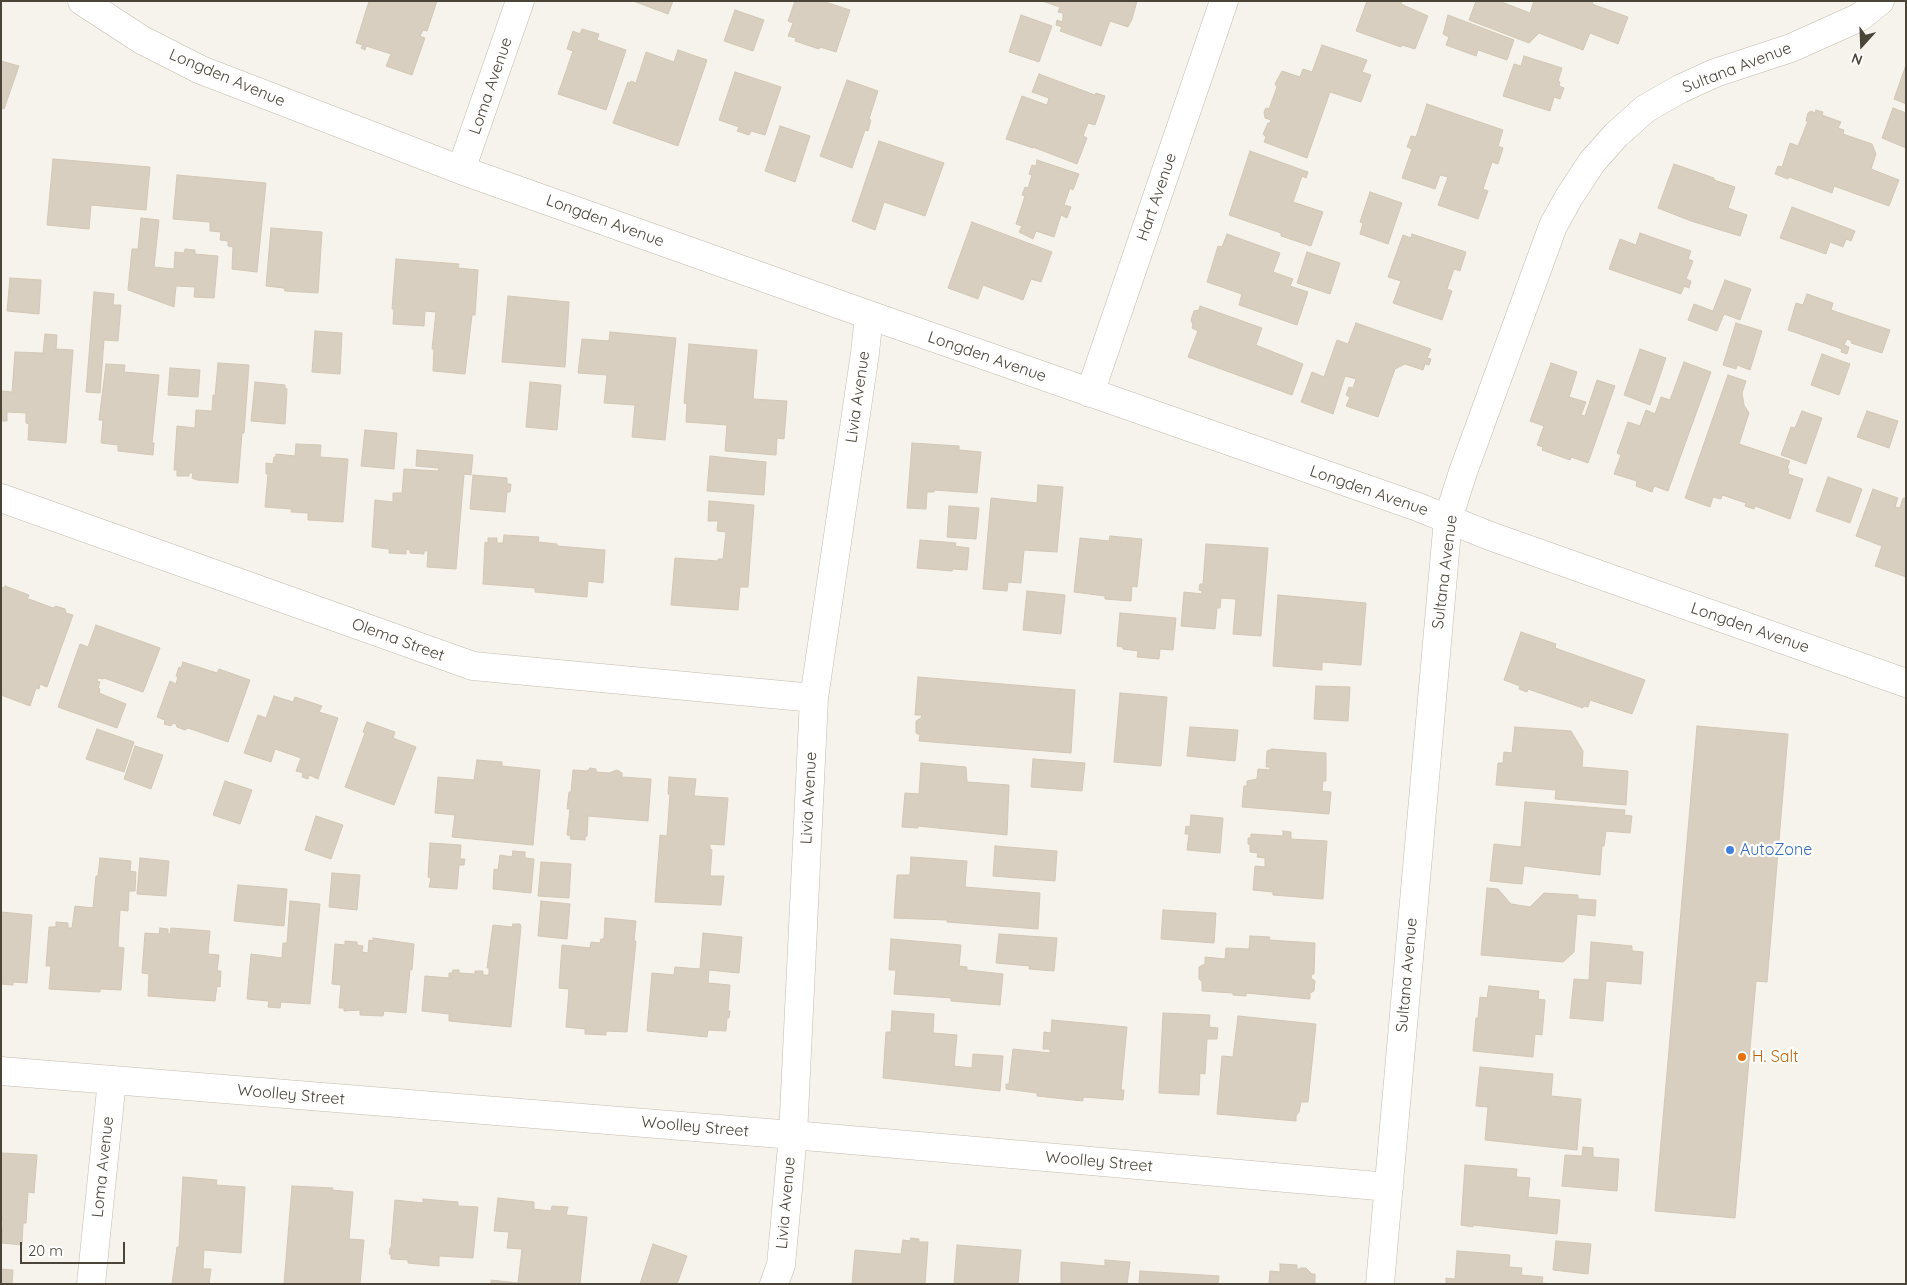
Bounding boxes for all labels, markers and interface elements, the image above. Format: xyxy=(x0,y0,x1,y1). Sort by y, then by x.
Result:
north arrow xyxy=(1837,20,1887,70)
street label: Loma Avenue xyxy=(465,35,517,137)
street label: Sultana Avenue xyxy=(1680,38,1794,98)
street label: Longden Avenue xyxy=(166,45,288,111)
text: N xyxy=(1849,49,1865,69)
street label: Hart Avenue xyxy=(1133,150,1181,244)
street label: Longden Avenue xyxy=(543,191,667,251)
street label: Longden Avenue xyxy=(925,328,1049,386)
street label: Livia Avenue xyxy=(842,350,874,444)
street label: Longden Avenue xyxy=(1307,462,1431,520)
street label: Sultana Avenue xyxy=(1428,514,1462,630)
street label: Longden Avenue xyxy=(1688,599,1812,657)
street label: Olema Street xyxy=(349,614,447,666)
street label: Livia Avenue xyxy=(797,751,821,845)
place label: AutoZone xyxy=(1740,840,1812,860)
marker: AutoZone xyxy=(1724,844,1736,856)
street label: Sultana Avenue xyxy=(1392,917,1422,1033)
place label: H. Salt xyxy=(1752,1047,1799,1067)
marker: H. Salt xyxy=(1736,1051,1748,1063)
street label: Woolley Street xyxy=(236,1081,346,1109)
street label: Woolley Street xyxy=(640,1113,750,1141)
street label: Loma Avenue xyxy=(88,1115,118,1219)
street label: Woolley Street xyxy=(1044,1148,1154,1176)
street label: Livia Avenue xyxy=(772,1156,800,1250)
scale bar xyxy=(22,1232,128,1264)
text: 20 m xyxy=(28,1241,63,1260)

